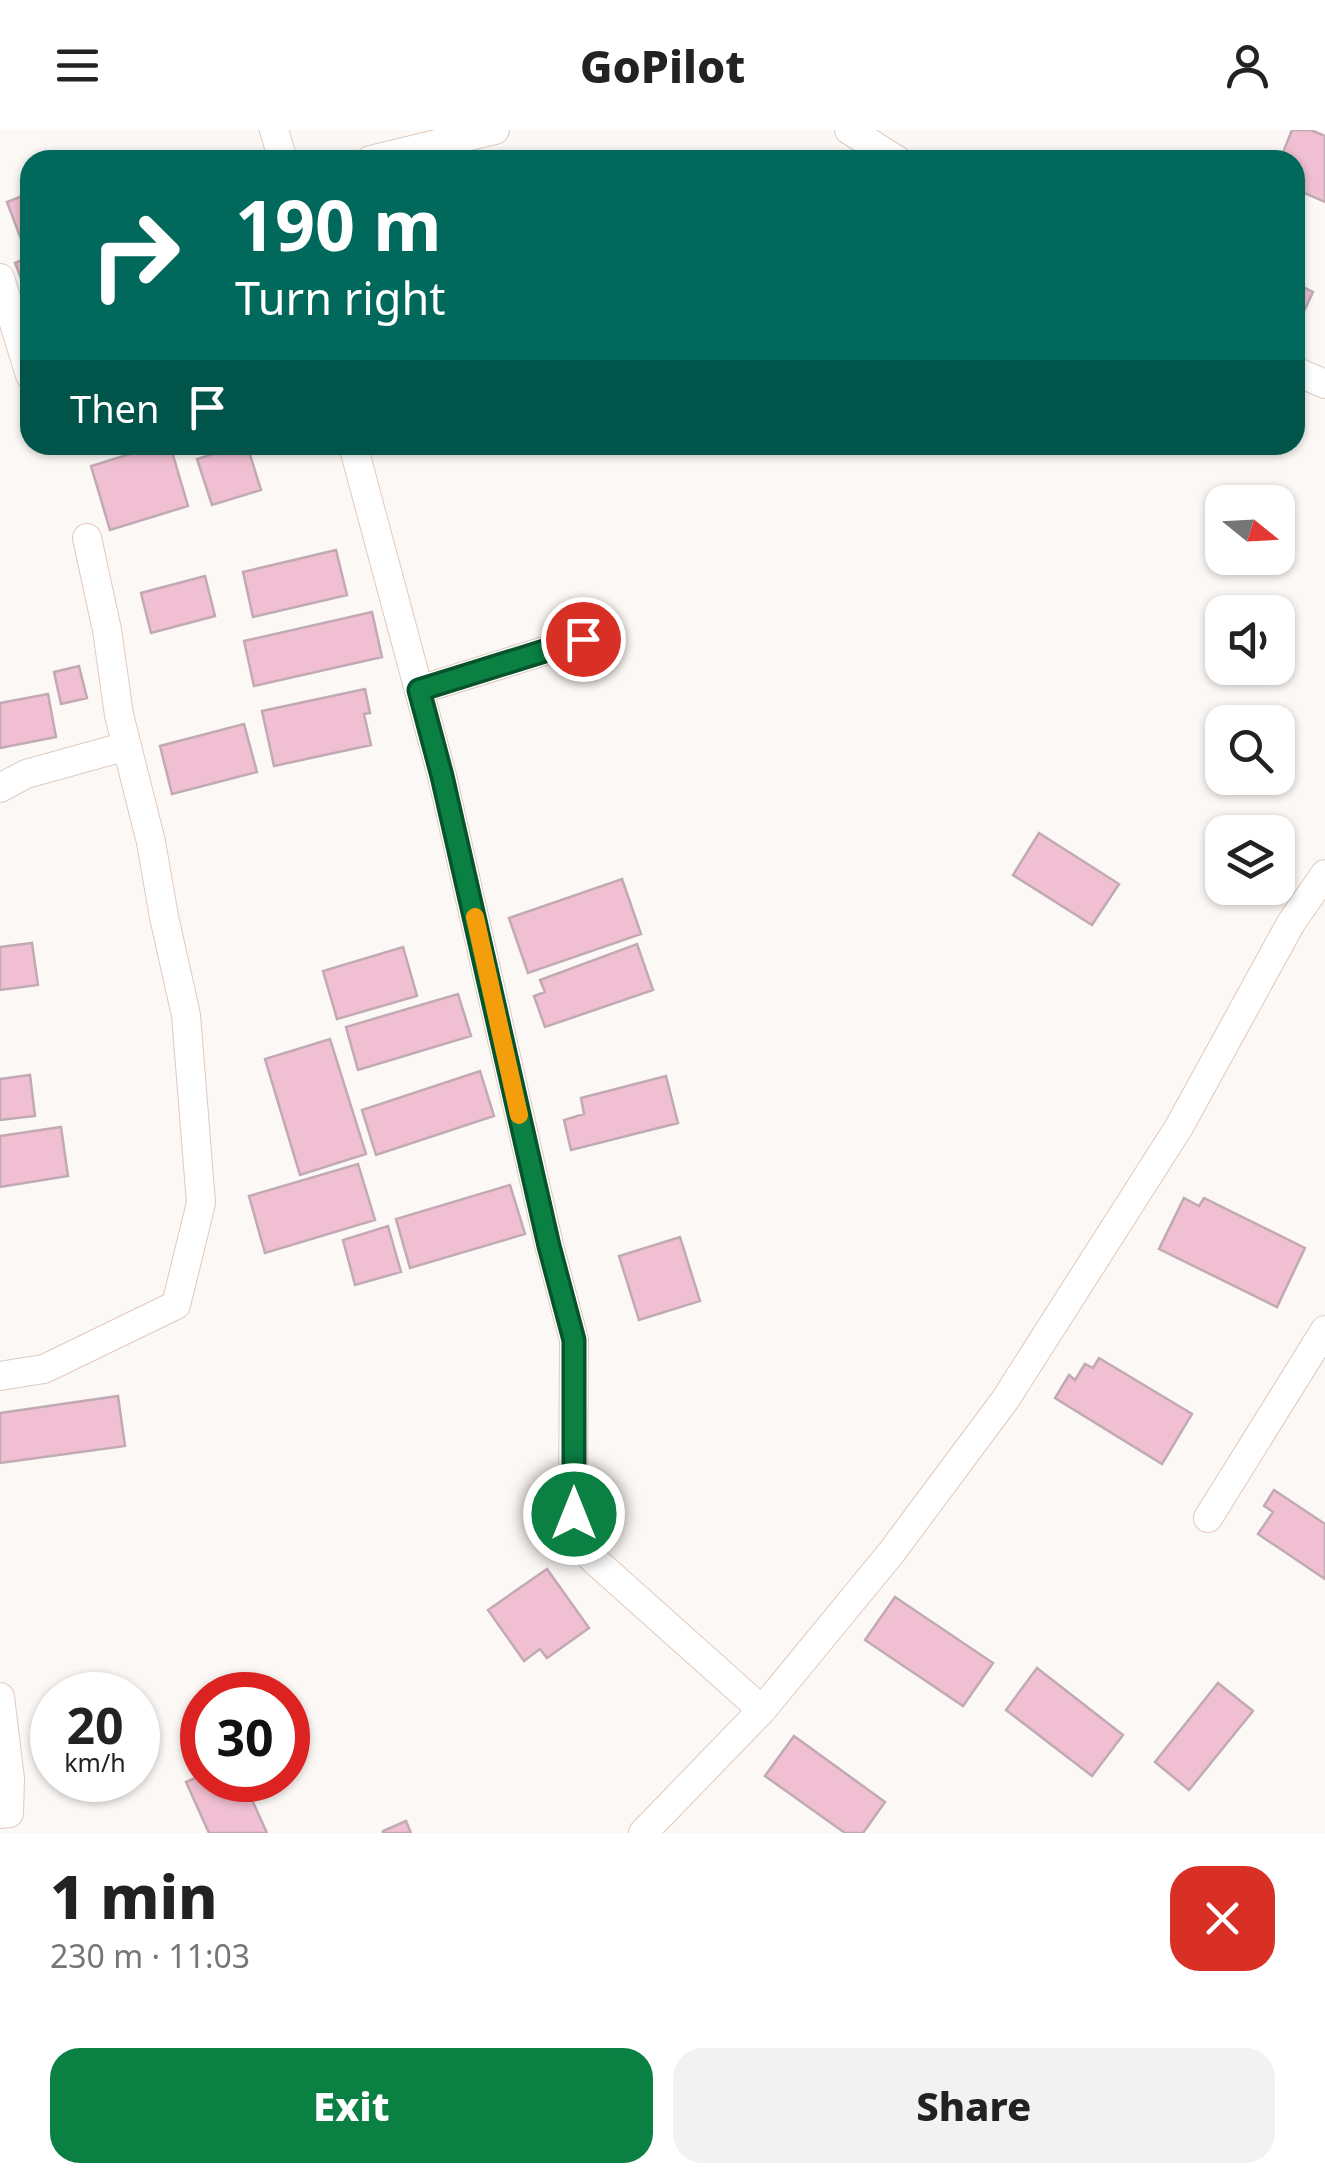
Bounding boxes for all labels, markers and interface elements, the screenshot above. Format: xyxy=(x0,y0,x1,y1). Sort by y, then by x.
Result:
text: GoPilot xyxy=(580,35,745,96)
icon: menu xyxy=(50,38,105,93)
icon: person xyxy=(1220,38,1275,93)
text: 190 m xyxy=(235,176,442,272)
icon: right xyxy=(70,190,200,320)
text: Turn right xyxy=(235,267,446,328)
icon: arrive xyxy=(180,380,235,435)
text: Then xyxy=(70,382,160,434)
north arrow xyxy=(1205,485,1295,575)
map controls xyxy=(1205,485,1295,905)
button: sound xyxy=(1205,595,1295,685)
pin xyxy=(541,597,626,682)
icon: arrive xyxy=(556,612,611,667)
button: search xyxy=(1205,705,1295,795)
button: layers xyxy=(1205,815,1295,905)
position arrow xyxy=(522,1462,626,1566)
speed limit sign: 30 xyxy=(180,1672,310,1802)
text: 20 xyxy=(66,1691,124,1759)
text: km/h xyxy=(64,1745,126,1779)
text: 1 min xyxy=(50,1855,218,1937)
button: close xyxy=(1170,1866,1275,1971)
text: 230 m · 11:03 xyxy=(50,1934,250,1977)
button: Exit xyxy=(50,2048,653,2163)
button: Share xyxy=(673,2048,1275,2163)

